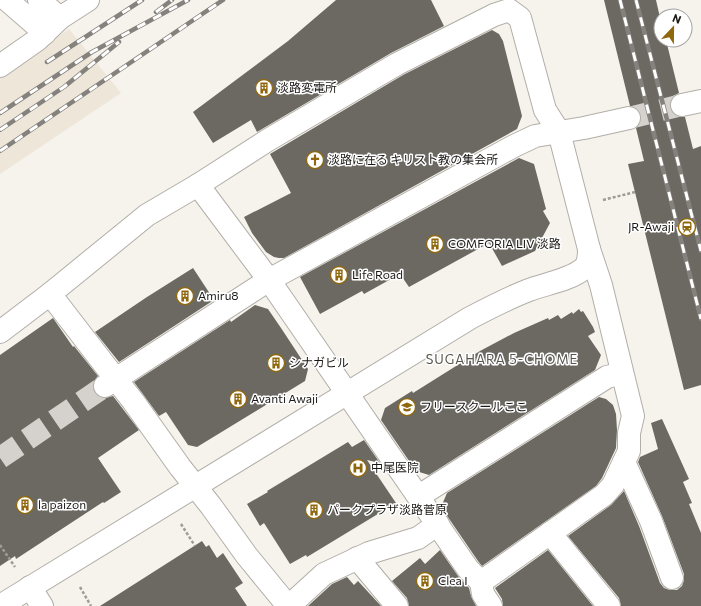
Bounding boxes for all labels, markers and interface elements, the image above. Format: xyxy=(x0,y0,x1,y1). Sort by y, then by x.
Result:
north arrow xyxy=(653,8,693,48)
text: N xyxy=(671,11,683,26)
building icon: 淡路変電所 xyxy=(254,78,274,98)
place label: 淡路変電所 xyxy=(277,80,337,94)
church icon: 淡路に在る キリスト教の集会所 xyxy=(305,150,325,170)
place label: 淡路に在る キリスト教の集会所 xyxy=(328,152,498,166)
station icon: JR-Awaji xyxy=(677,217,697,237)
place label: JR-Awaji xyxy=(628,219,674,234)
building icon: COMFORIA LIV 淡路 xyxy=(425,234,445,254)
place label: COMFORIA LIV 淡路 xyxy=(448,236,561,250)
building icon: Life Road xyxy=(329,265,349,285)
place label: Life Road xyxy=(352,267,403,281)
building icon: Amiru8 xyxy=(175,286,195,306)
place label: Amiru8 xyxy=(198,288,239,302)
district label: SUGAHARA 5-CHOME xyxy=(426,351,578,367)
building icon: シナガビル xyxy=(266,353,286,373)
place label: シナガビル xyxy=(289,355,349,369)
building icon: Avanti Awaji xyxy=(228,389,248,409)
place label: Avanti Awaji xyxy=(251,391,318,405)
school or university icon: フリースクールここ xyxy=(397,397,417,417)
place label: フリースクールここ xyxy=(420,399,527,413)
hospital icon: 中尾医院 xyxy=(348,458,368,478)
place label: 中尾医院 xyxy=(371,460,419,474)
building icon: la paizon xyxy=(15,495,35,515)
place label: la paizon xyxy=(38,497,86,511)
building icon: パークプラザ淡路菅原 xyxy=(304,500,324,520)
place label: パークプラザ淡路菅原 xyxy=(327,502,447,516)
building icon: Clea I xyxy=(415,571,435,591)
place label: Clea I xyxy=(438,573,468,587)

